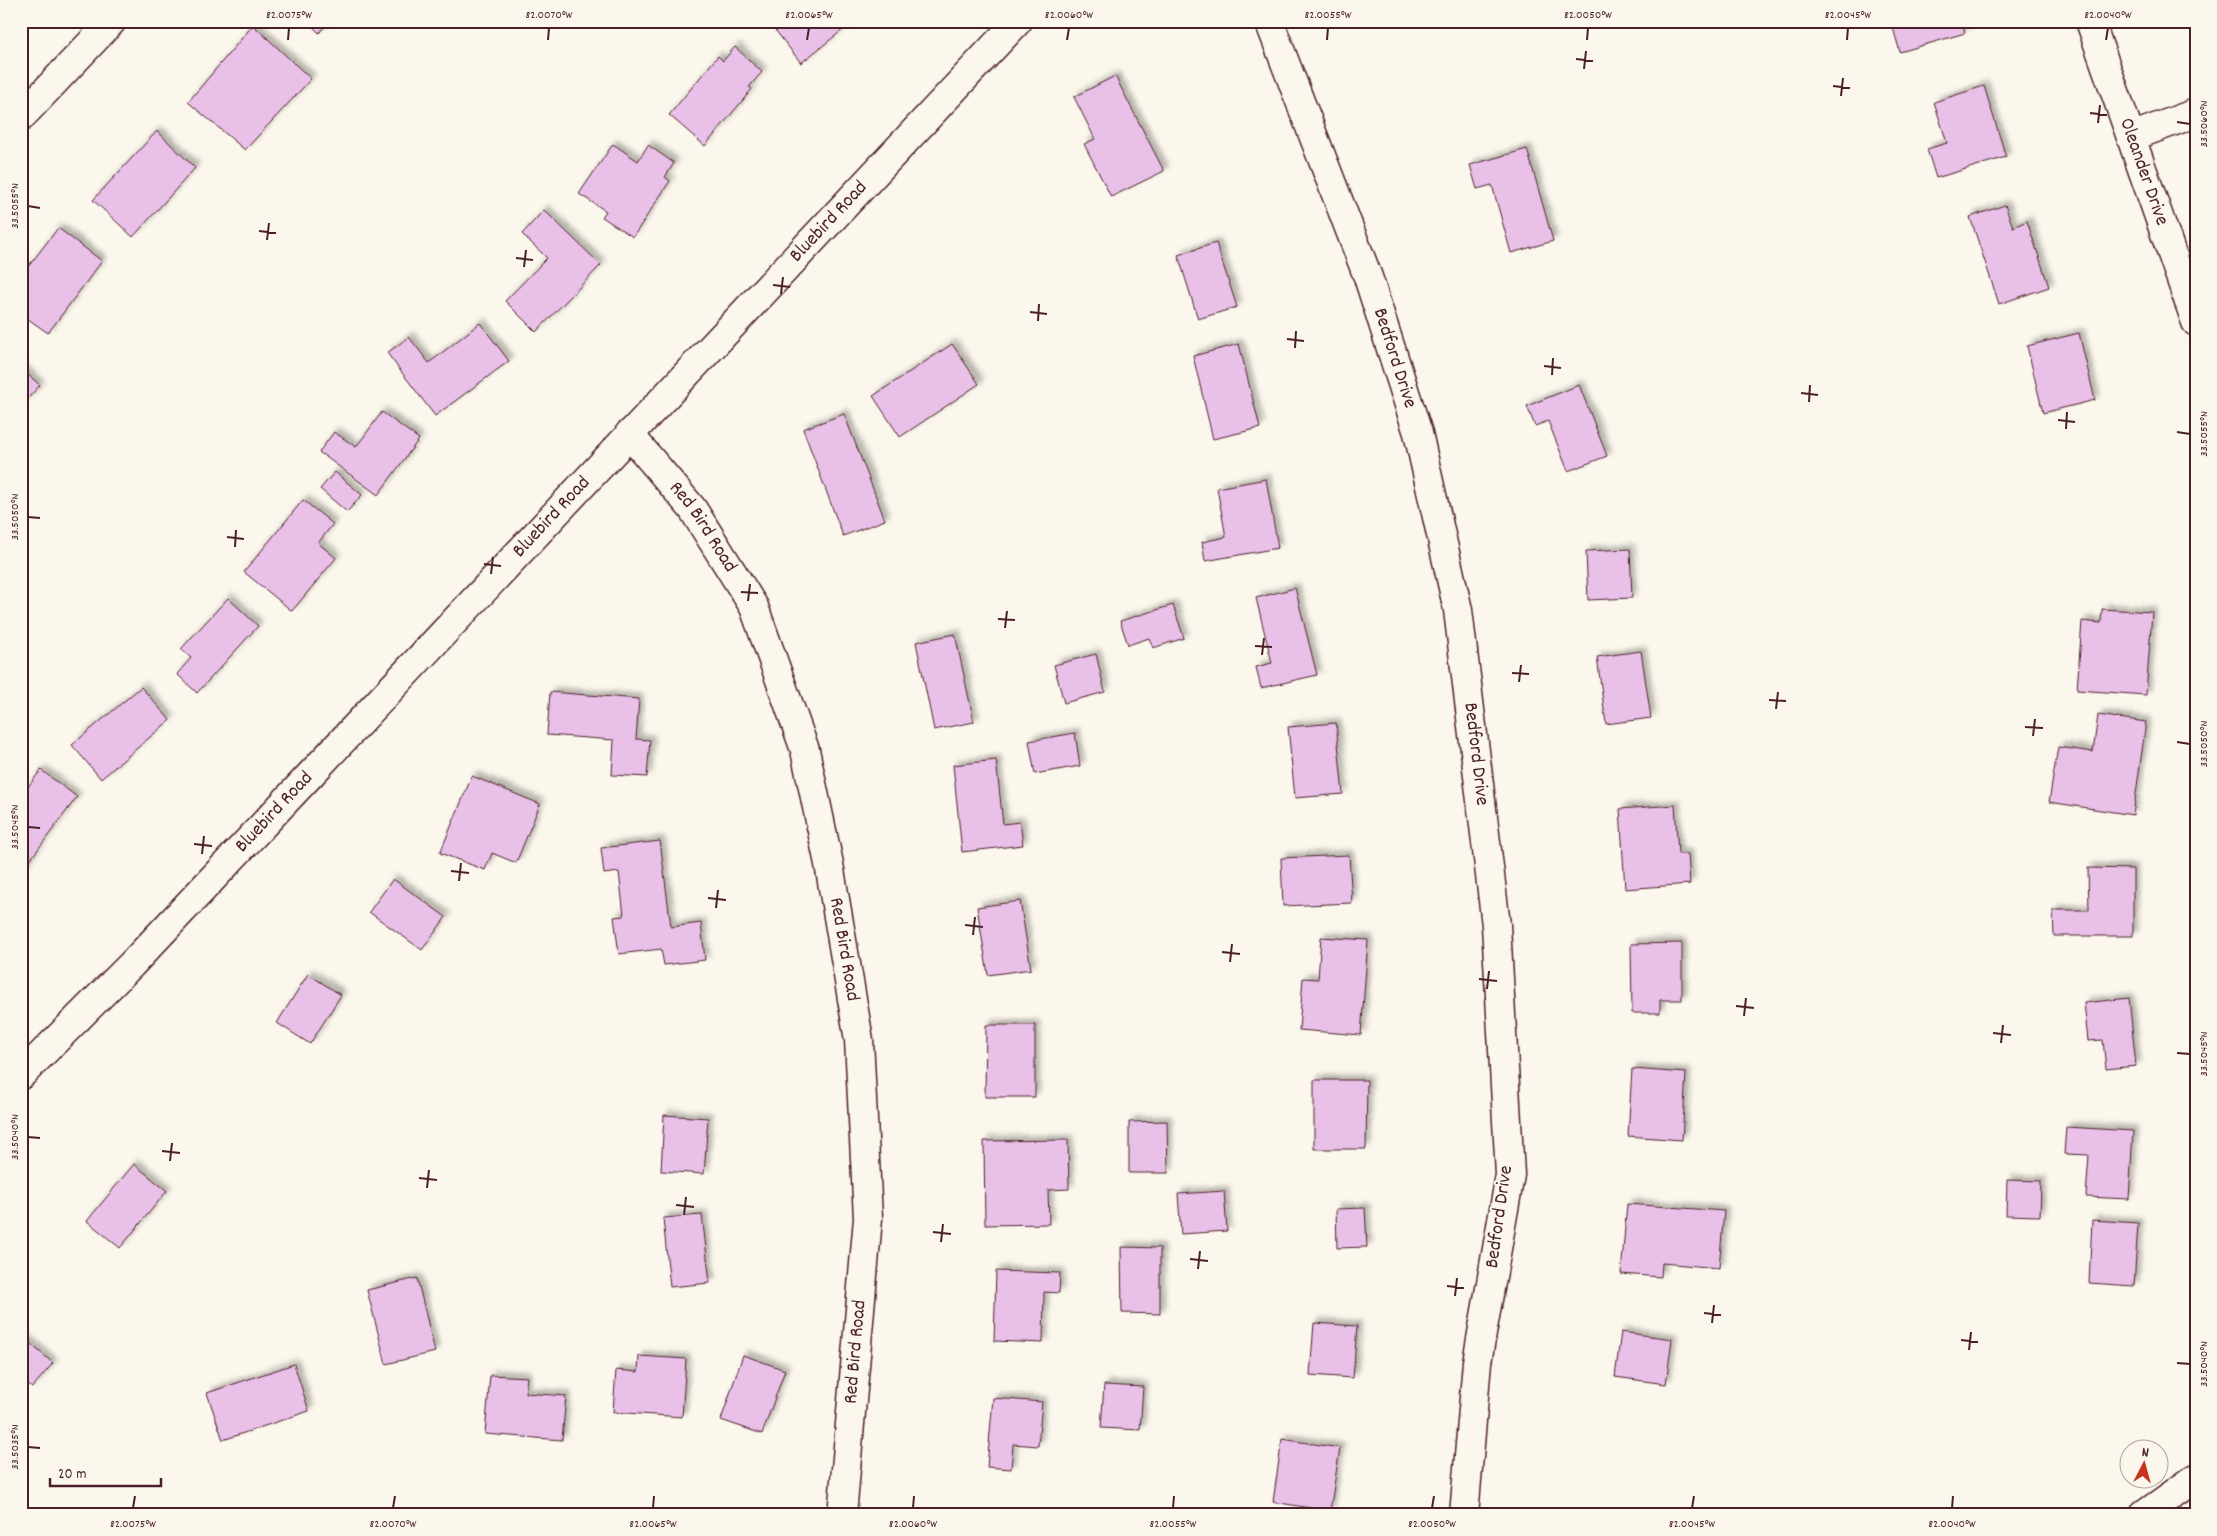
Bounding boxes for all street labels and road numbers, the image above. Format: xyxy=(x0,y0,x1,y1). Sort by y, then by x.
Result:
street label: Oleander Drive xyxy=(2111,114,2175,230)
street label: Bluebird Road xyxy=(784,175,875,269)
street label: Bedford Drive xyxy=(1365,305,1423,412)
street label: Bluebird Road xyxy=(507,470,597,564)
street label: Red Bird Road xyxy=(662,476,743,578)
street label: Bedford Drive xyxy=(1455,701,1496,808)
street label: Bluebird Road xyxy=(229,766,320,860)
street label: Red Bird Road xyxy=(821,896,866,1003)
street label: Bedford Drive xyxy=(1479,1164,1521,1270)
street label: Red Bird Road xyxy=(838,1299,874,1405)

